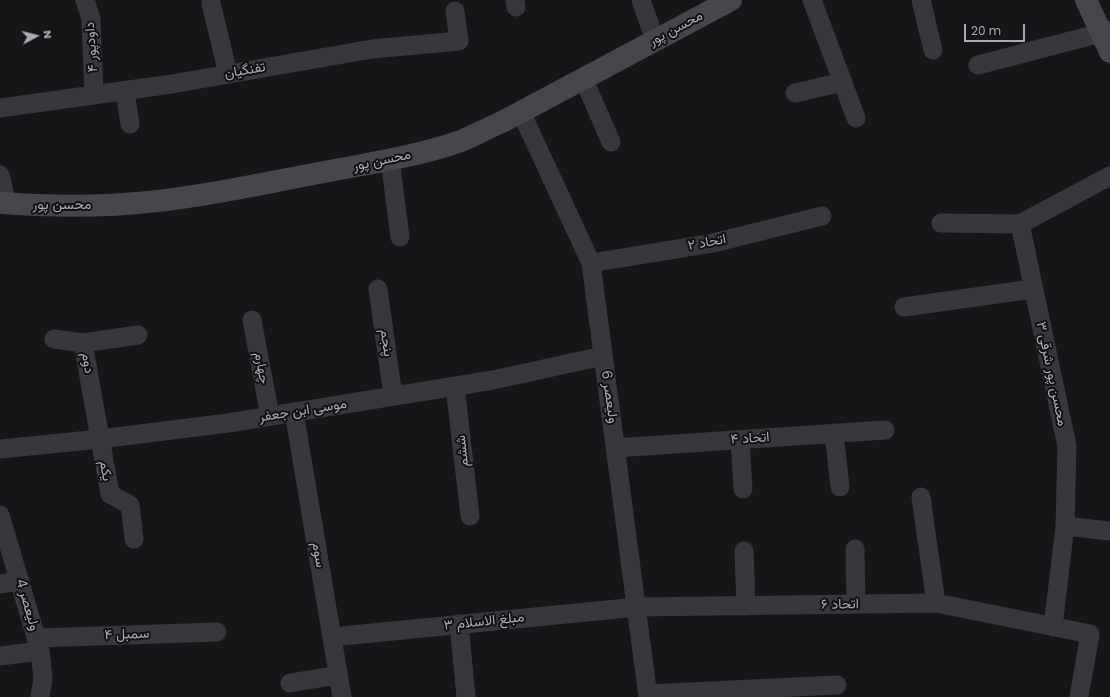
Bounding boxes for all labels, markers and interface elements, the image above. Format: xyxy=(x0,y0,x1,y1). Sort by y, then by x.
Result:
street label: محسن پور xyxy=(646,8,706,50)
north arrow xyxy=(16,16,56,56)
scale bar xyxy=(966,16,1027,42)
street label: داودپور ۴ xyxy=(82,21,102,73)
text: 20 m xyxy=(971,22,1001,39)
text: N xyxy=(39,29,56,40)
street label: تفنگیان xyxy=(223,59,267,83)
street label: محسن پور xyxy=(351,147,413,175)
street label: محسن پور xyxy=(33,197,91,213)
street label: اتحاد ۲ xyxy=(686,231,728,255)
street label: محسن پور شرقی ۳ xyxy=(1032,320,1070,428)
street label: پنجم xyxy=(376,328,396,358)
street label: دوم xyxy=(77,351,97,375)
street label: چهارم xyxy=(250,351,272,385)
street label: ولیعصر 6 xyxy=(597,369,621,425)
street label: موسی ابن جعفر xyxy=(258,396,348,426)
street label: اتحاد ۴ xyxy=(730,429,770,449)
street label: ششم xyxy=(453,434,473,468)
street label: یکم xyxy=(95,460,115,482)
street label: سوم xyxy=(308,541,328,569)
street label: ولیعصر 4 xyxy=(12,577,42,633)
street label: اتحاد ۶ xyxy=(821,596,859,614)
street label: مبلغ الاسلام ۳ xyxy=(443,609,525,635)
street label: سمبل ۴ xyxy=(104,626,150,644)

